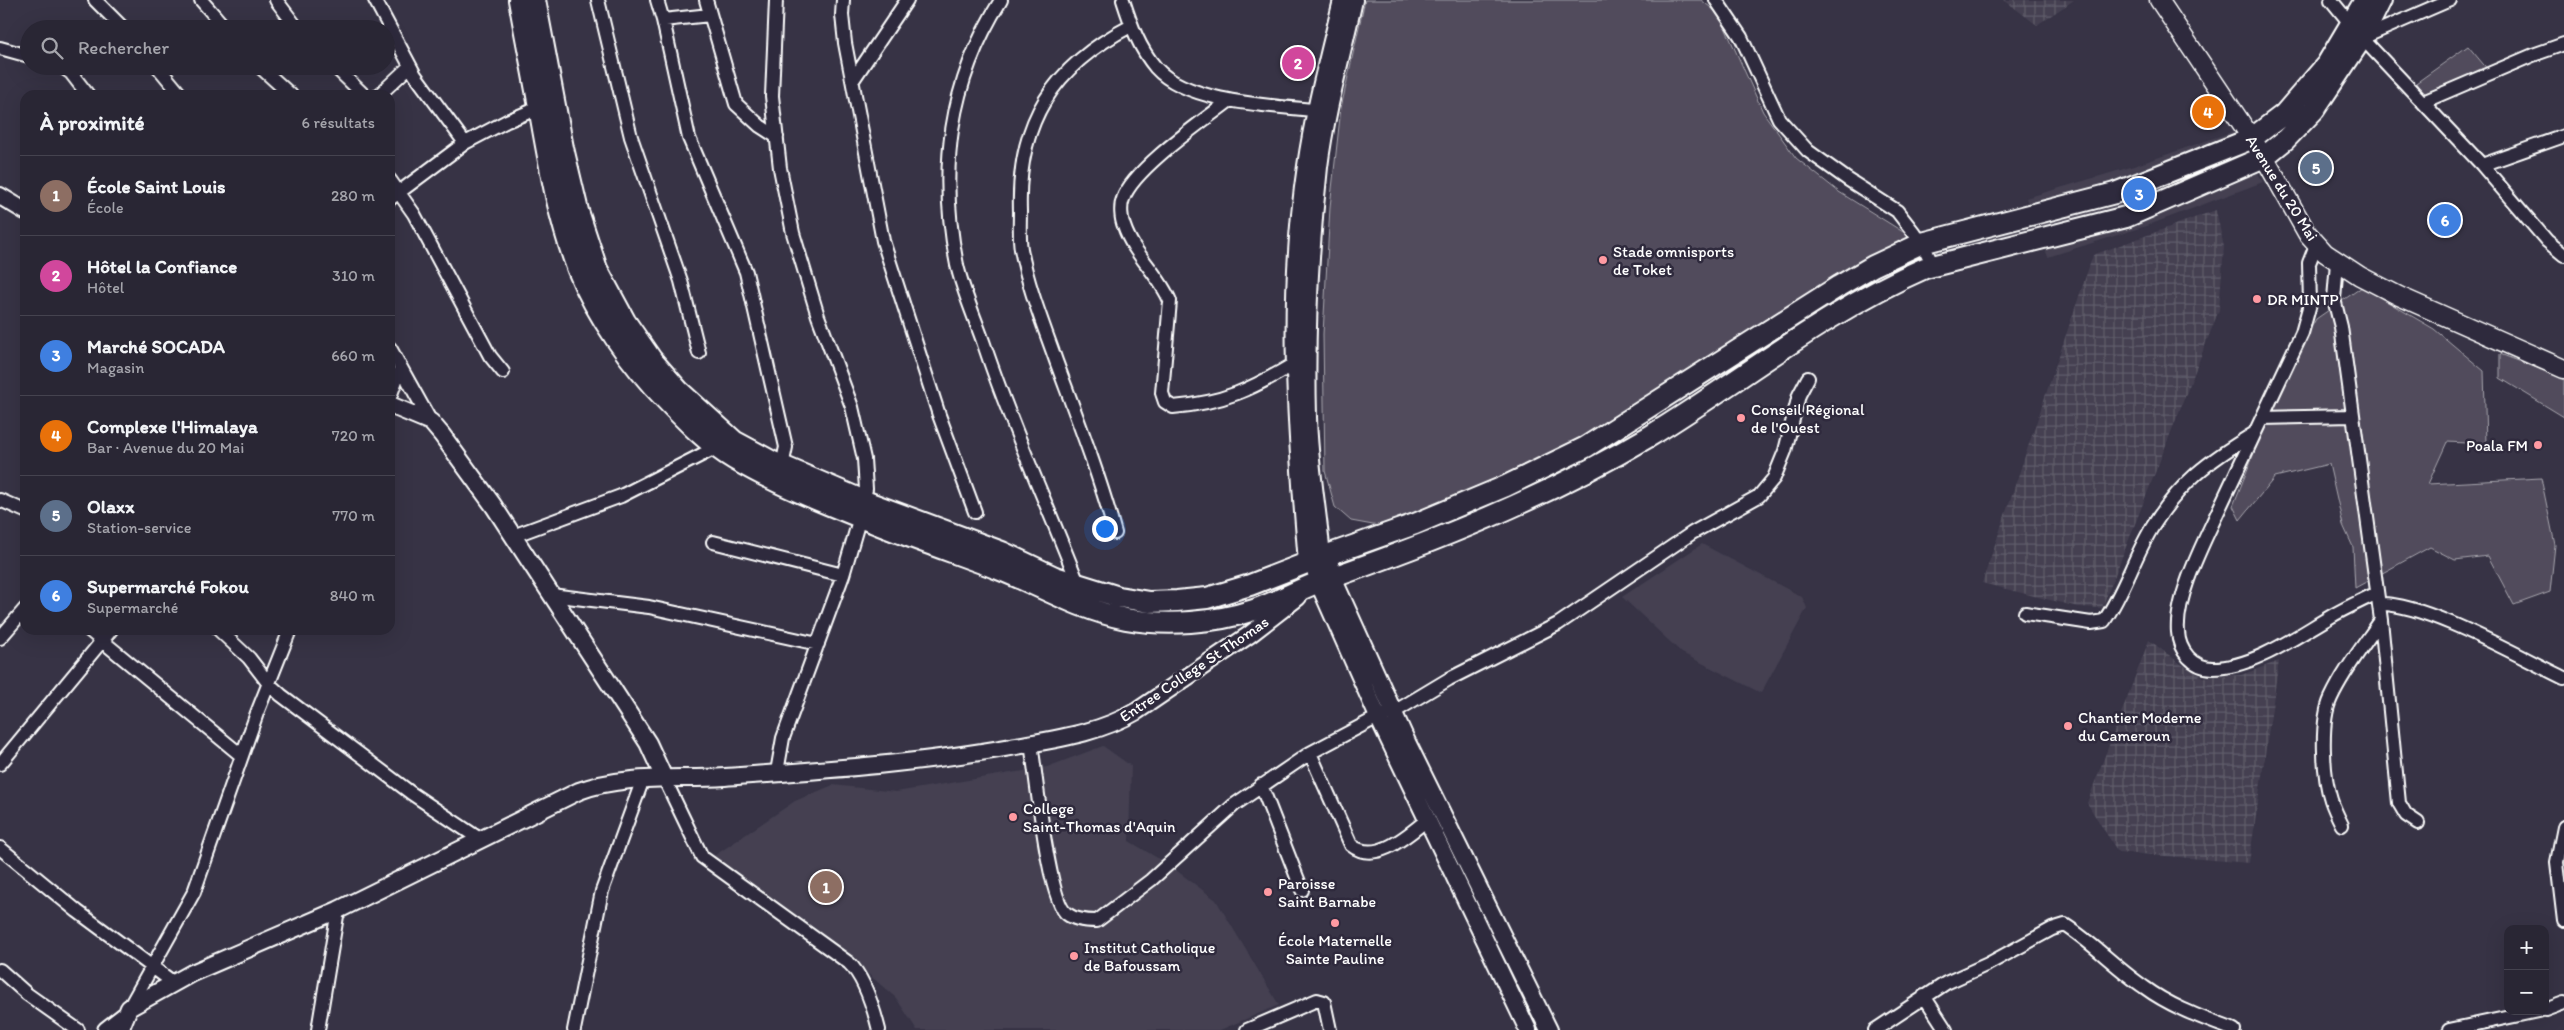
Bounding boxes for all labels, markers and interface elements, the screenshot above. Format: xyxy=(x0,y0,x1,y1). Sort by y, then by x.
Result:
search box xyxy=(20,20,395,75)
icon: search xyxy=(38,34,66,62)
text: Rechercher xyxy=(78,36,169,59)
pin: 2 xyxy=(1282,44,1314,82)
pin: 4 xyxy=(2192,93,2224,131)
text: À proximité xyxy=(40,110,145,135)
text: 6 résultats xyxy=(301,113,375,132)
street label: Avenue du 20 Mai xyxy=(2242,132,2322,244)
pin: 5 xyxy=(2300,149,2332,187)
text: École Saint Louis xyxy=(87,175,226,198)
pin: 3 xyxy=(2123,175,2155,213)
text: 1 xyxy=(52,186,60,205)
text: 280 m xyxy=(331,186,375,205)
text: École xyxy=(87,198,124,217)
pin: 6 xyxy=(2429,201,2461,239)
place label: Stade omnisports de Toket xyxy=(1613,242,1734,279)
marker: Stade omnisports de Toket xyxy=(1597,254,1609,266)
text: Hôtel la Confiance xyxy=(87,255,237,278)
text: 2 xyxy=(52,266,60,285)
text: 310 m xyxy=(332,266,375,285)
text: Hôtel xyxy=(87,278,124,297)
place label: DR MINTP xyxy=(2267,290,2339,309)
marker: DR MINTP xyxy=(2251,293,2263,305)
text: Marché SOCADA xyxy=(87,335,225,358)
text: 3 xyxy=(52,346,60,365)
text: 660 m xyxy=(331,346,375,365)
text: Magasin xyxy=(87,358,144,377)
place label: Conseil Régional de l'Ouest xyxy=(1751,400,1865,437)
marker: Conseil Régional de l'Ouest xyxy=(1735,412,1747,424)
text: Complexe l'Himalaya xyxy=(87,415,258,438)
text: 4 xyxy=(51,426,61,445)
text: 720 m xyxy=(332,426,375,445)
place label: Poala FM xyxy=(2466,436,2528,455)
text: Bar · Avenue du 20 Mai xyxy=(87,438,244,457)
marker: Poala FM xyxy=(2532,439,2544,451)
text: Olaxx xyxy=(87,495,134,518)
text: 5 xyxy=(52,506,60,525)
text: 770 m xyxy=(332,506,375,525)
your location xyxy=(1092,516,1118,542)
text: Station-service xyxy=(87,518,192,537)
text: Supermarché Fokou xyxy=(87,575,249,598)
text: 6 xyxy=(52,586,60,605)
text: 840 m xyxy=(330,586,375,605)
text: Supermarché xyxy=(87,598,179,617)
street label: Entree College St Thomas xyxy=(1116,612,1272,726)
place label: Chantier Moderne du Cameroun xyxy=(2078,708,2202,745)
marker: Chantier Moderne du Cameroun xyxy=(2062,720,2074,732)
place label: College Saint-Thomas d'Aquin xyxy=(1023,799,1176,836)
marker: College Saint-Thomas d'Aquin xyxy=(1007,811,1019,823)
pin: 1 xyxy=(810,868,842,906)
place label: Paroisse Saint Barnabe xyxy=(1278,874,1376,911)
marker: Paroisse Saint Barnabe xyxy=(1262,886,1274,898)
marker: École Maternelle Sainte Pauline xyxy=(1329,917,1341,929)
map controls xyxy=(2504,925,2549,1015)
button: + xyxy=(2504,925,2549,970)
place label: École Maternelle Sainte Pauline xyxy=(1278,931,1392,968)
place label: Institut Catholique de Bafoussam xyxy=(1084,938,1215,975)
marker: Institut Catholique de Bafoussam xyxy=(1068,950,1080,962)
button: − xyxy=(2504,970,2549,1015)

